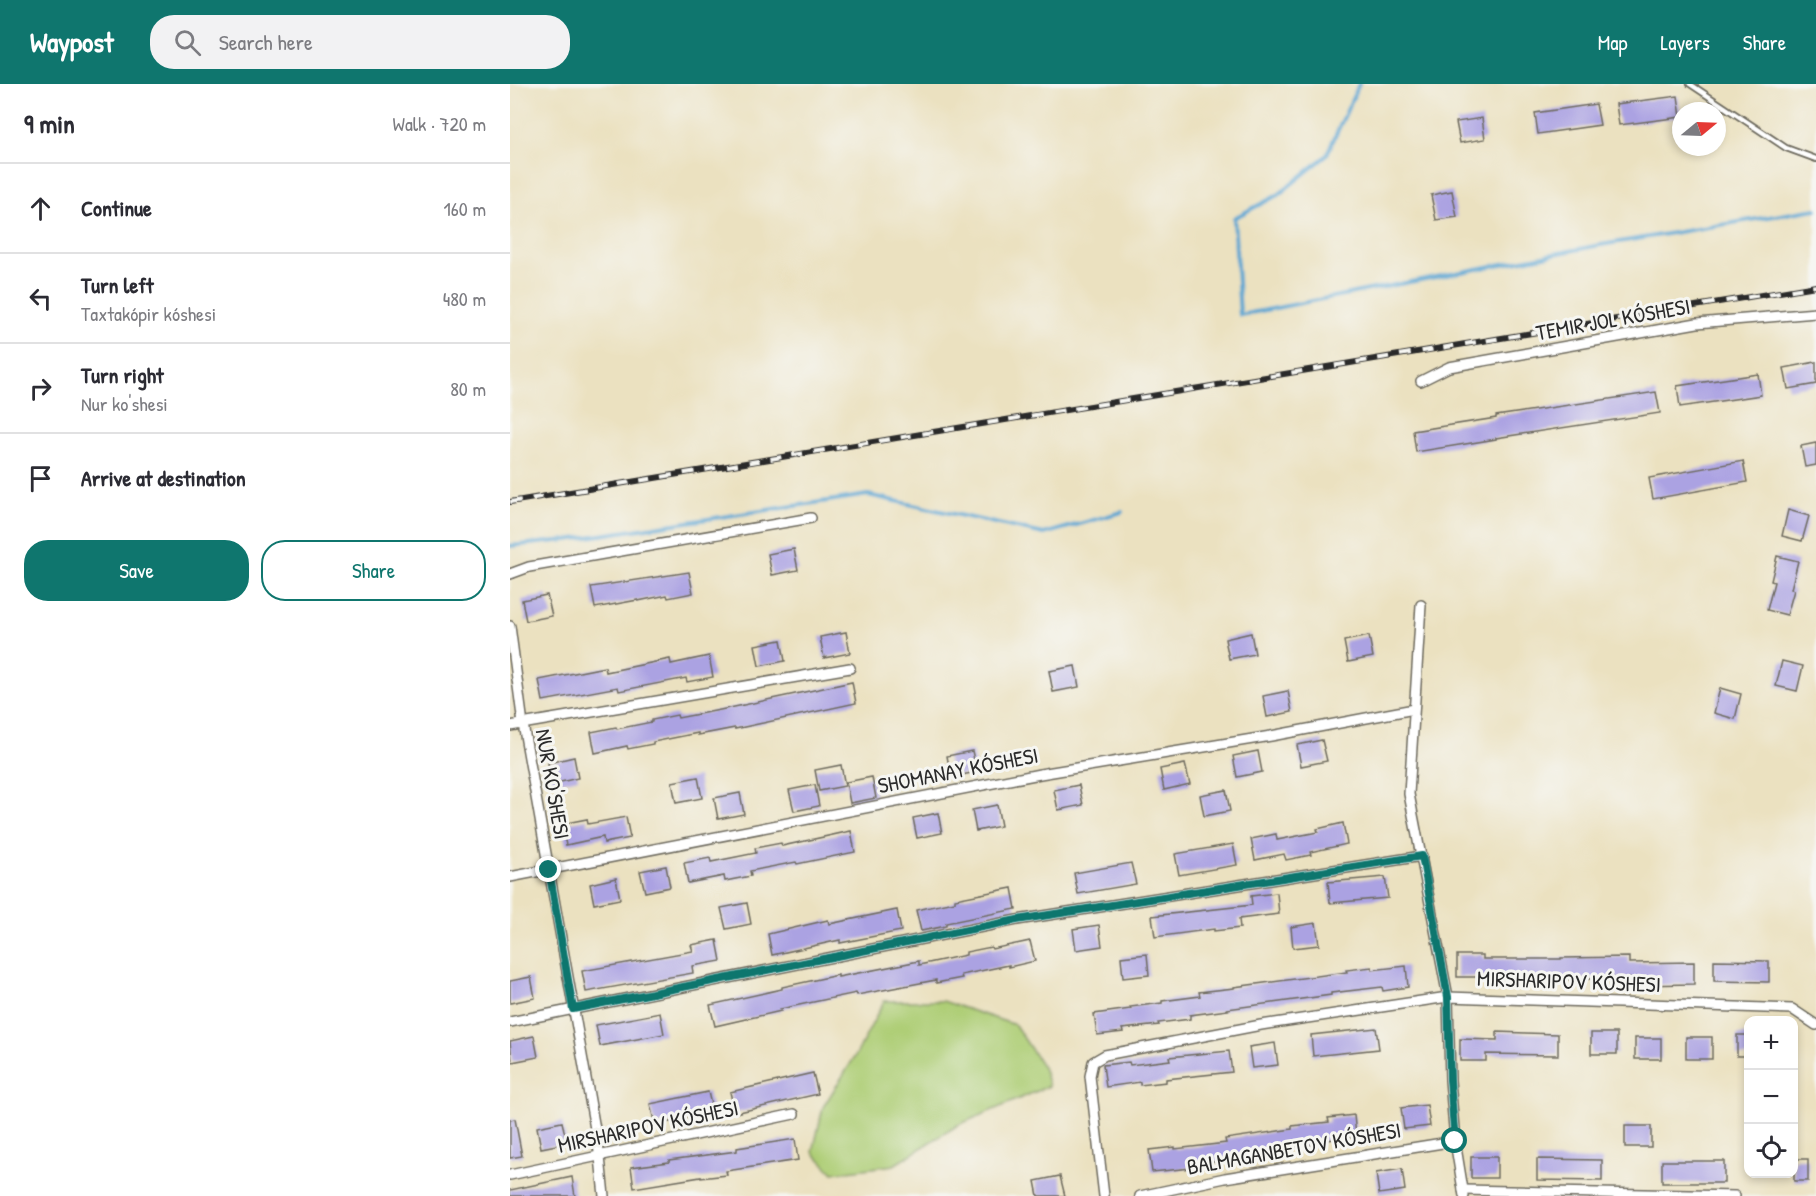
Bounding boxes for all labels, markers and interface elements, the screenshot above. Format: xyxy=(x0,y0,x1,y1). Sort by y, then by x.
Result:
search box xyxy=(150,15,570,69)
text: Waypost xyxy=(30,23,114,61)
icon: search xyxy=(171,26,204,59)
text: Search here xyxy=(219,27,313,57)
text: Map xyxy=(1598,28,1627,57)
text: Layers xyxy=(1660,28,1710,57)
text: Share xyxy=(1743,28,1786,57)
north arrow xyxy=(1672,102,1726,156)
text: 9 min xyxy=(24,106,75,141)
text: Walk · 720 m xyxy=(393,110,486,137)
icon: ahead xyxy=(24,192,57,225)
text: Continue xyxy=(81,193,152,223)
text: 160 m xyxy=(444,195,486,222)
text: Turn left xyxy=(81,270,154,300)
icon: left xyxy=(24,282,57,315)
text: 480 m xyxy=(443,285,486,312)
street label: TEMIR JOL KÓSHESI xyxy=(1534,291,1692,347)
text: Taxtakópir kóshesi xyxy=(81,300,216,327)
text: Turn right xyxy=(81,360,164,390)
icon: right xyxy=(24,372,57,405)
text: 80 m xyxy=(450,375,486,402)
text: Nur ko'shesi xyxy=(81,390,168,417)
icon: arrive xyxy=(24,462,57,495)
text: Arrive at destination xyxy=(81,463,246,493)
button: Save xyxy=(24,540,249,601)
button: Share xyxy=(261,540,486,601)
street label: NUR KO'SHESI xyxy=(529,726,577,842)
street label: SHOMANAY KÓSHESI xyxy=(875,740,1041,800)
route end xyxy=(535,856,561,882)
street label: MIRSHARIPOV KÓSHESI xyxy=(1477,963,1661,999)
map controls xyxy=(1744,1016,1798,1178)
button: + xyxy=(1744,1016,1798,1070)
button: − xyxy=(1744,1070,1798,1124)
street label: MIRSHARIPOV KÓSHESI xyxy=(555,1092,741,1160)
street label: BALMAGANBETOV KÓSHESI xyxy=(1185,1114,1403,1182)
button: locate xyxy=(1744,1124,1798,1178)
route start xyxy=(1441,1127,1467,1153)

